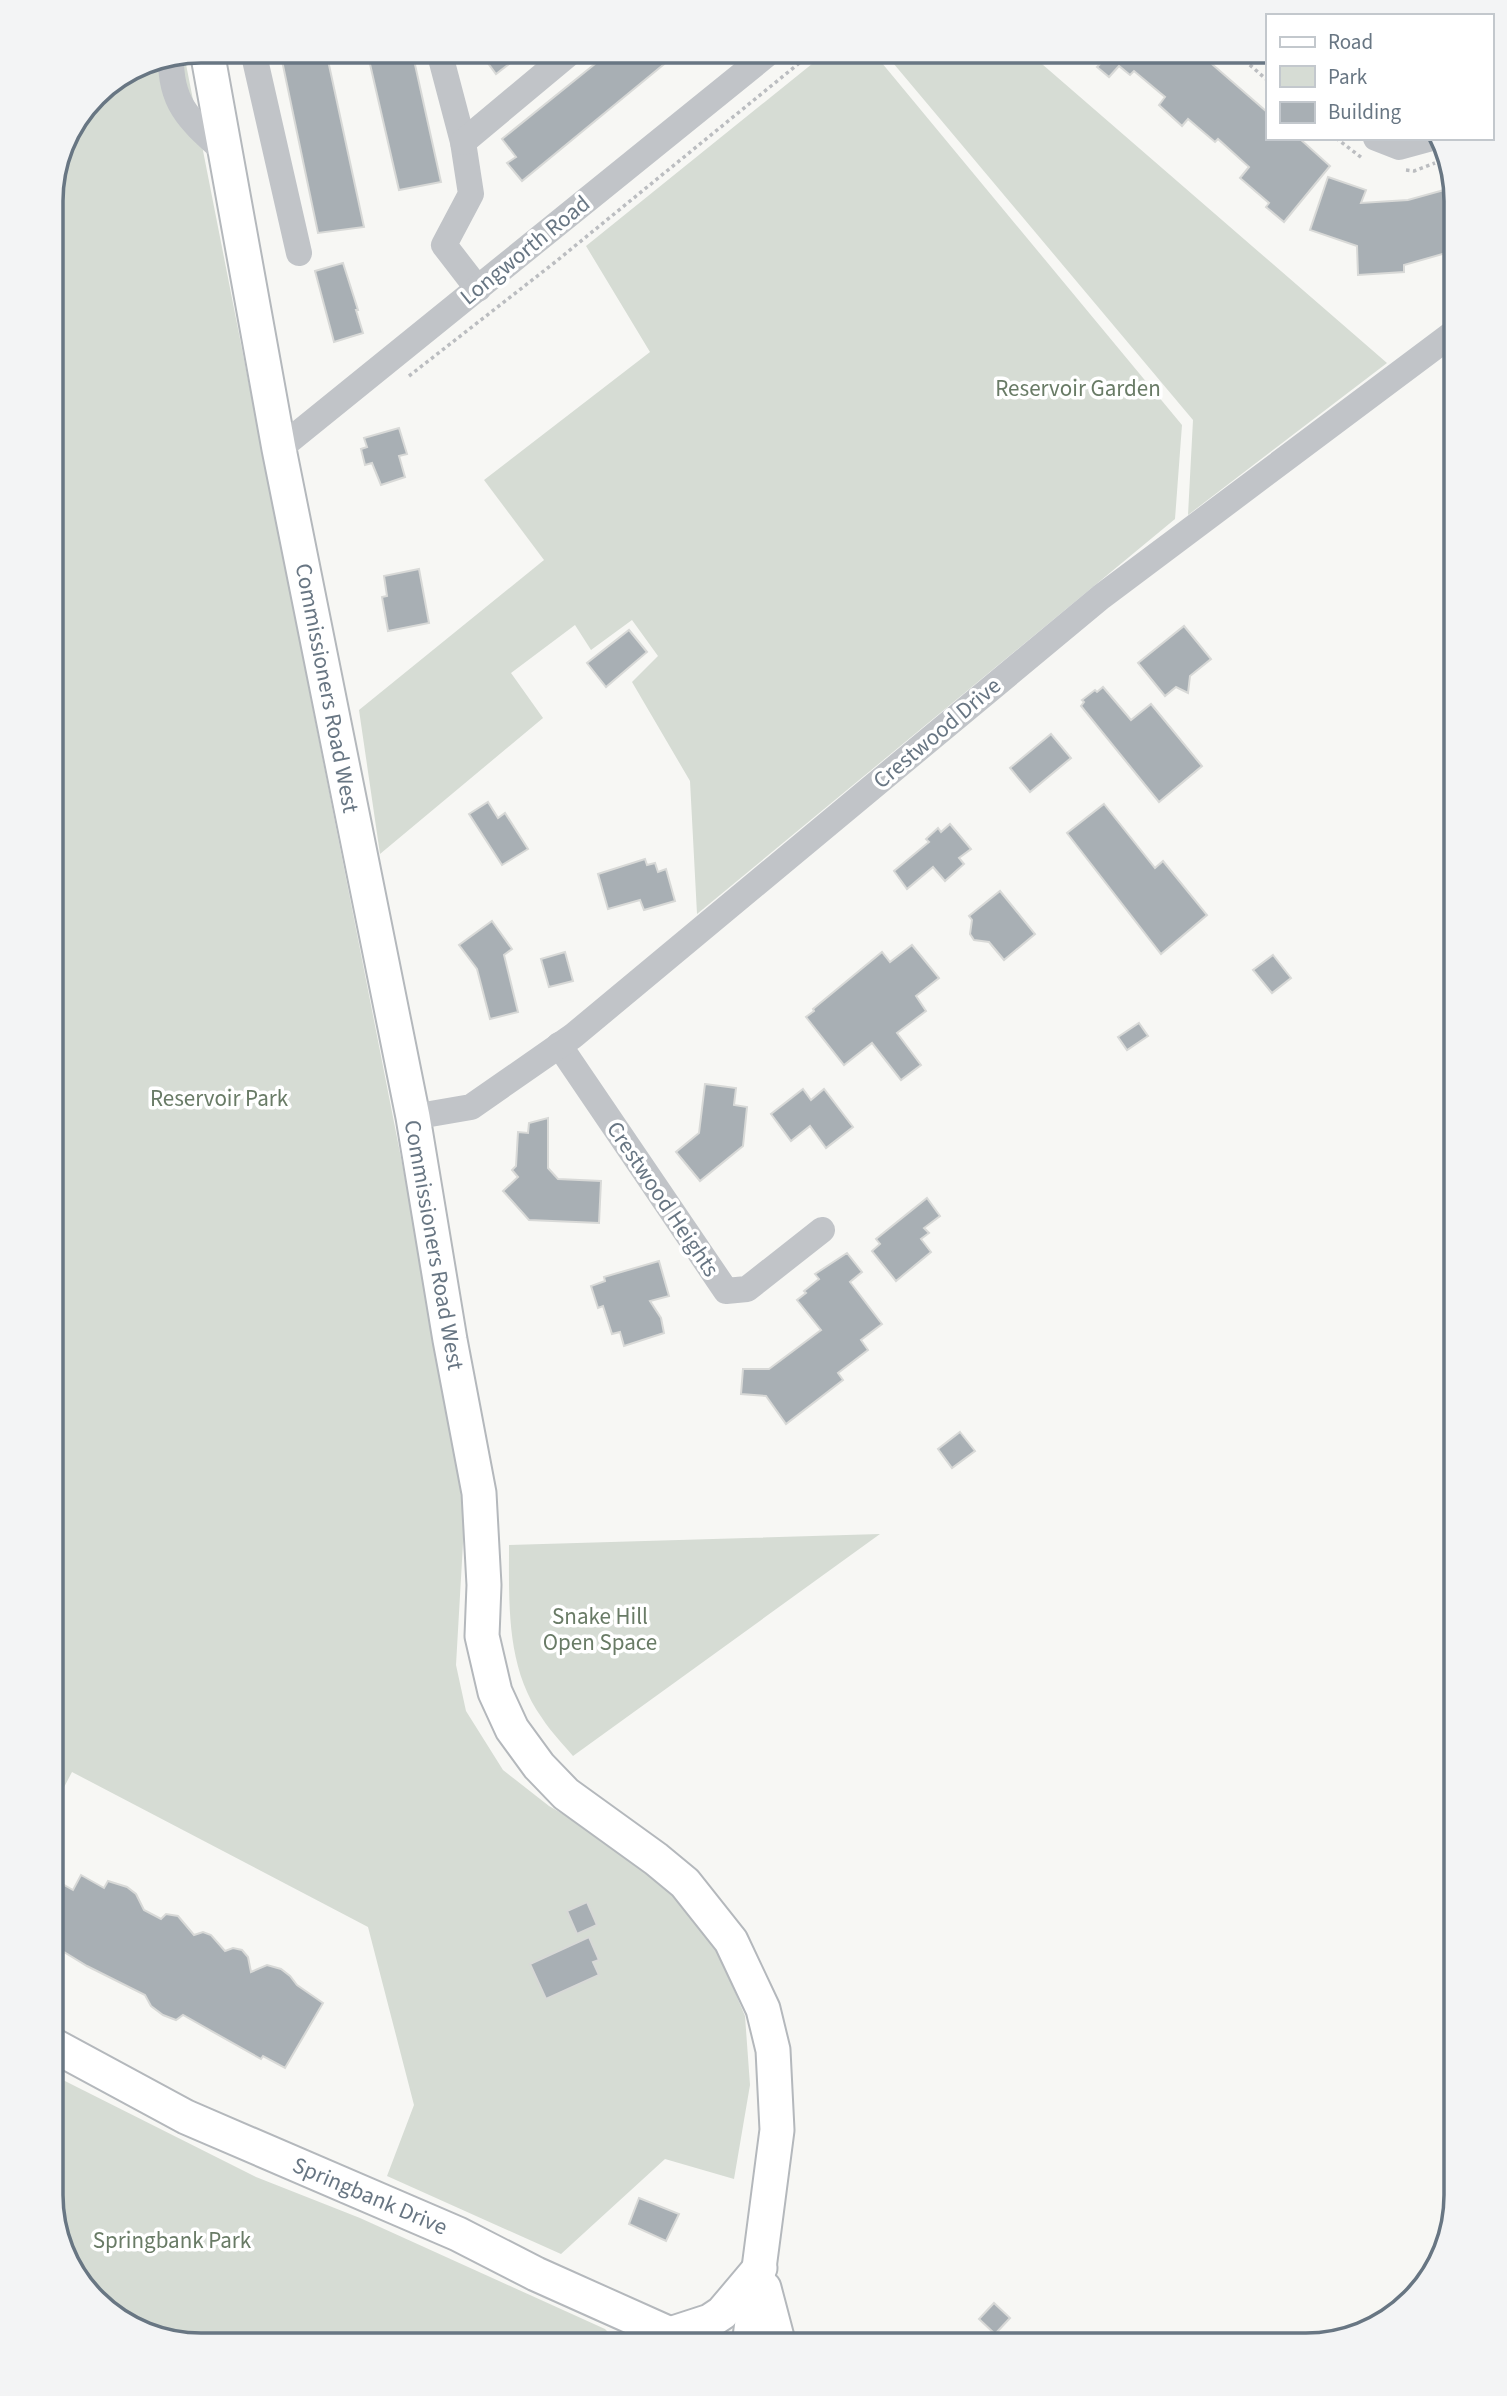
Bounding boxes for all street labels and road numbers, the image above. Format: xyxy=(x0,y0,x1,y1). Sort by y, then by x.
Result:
street label: Longworth Road xyxy=(453,187,597,313)
street label: Commissioners Road West xyxy=(287,561,367,816)
street label: Crestwood Drive xyxy=(866,670,1008,796)
street label: Crestwood Heights xyxy=(599,1115,727,1283)
street label: Commissioners Road West xyxy=(396,1117,472,1373)
street label: Springbank Drive xyxy=(287,2149,453,2243)

